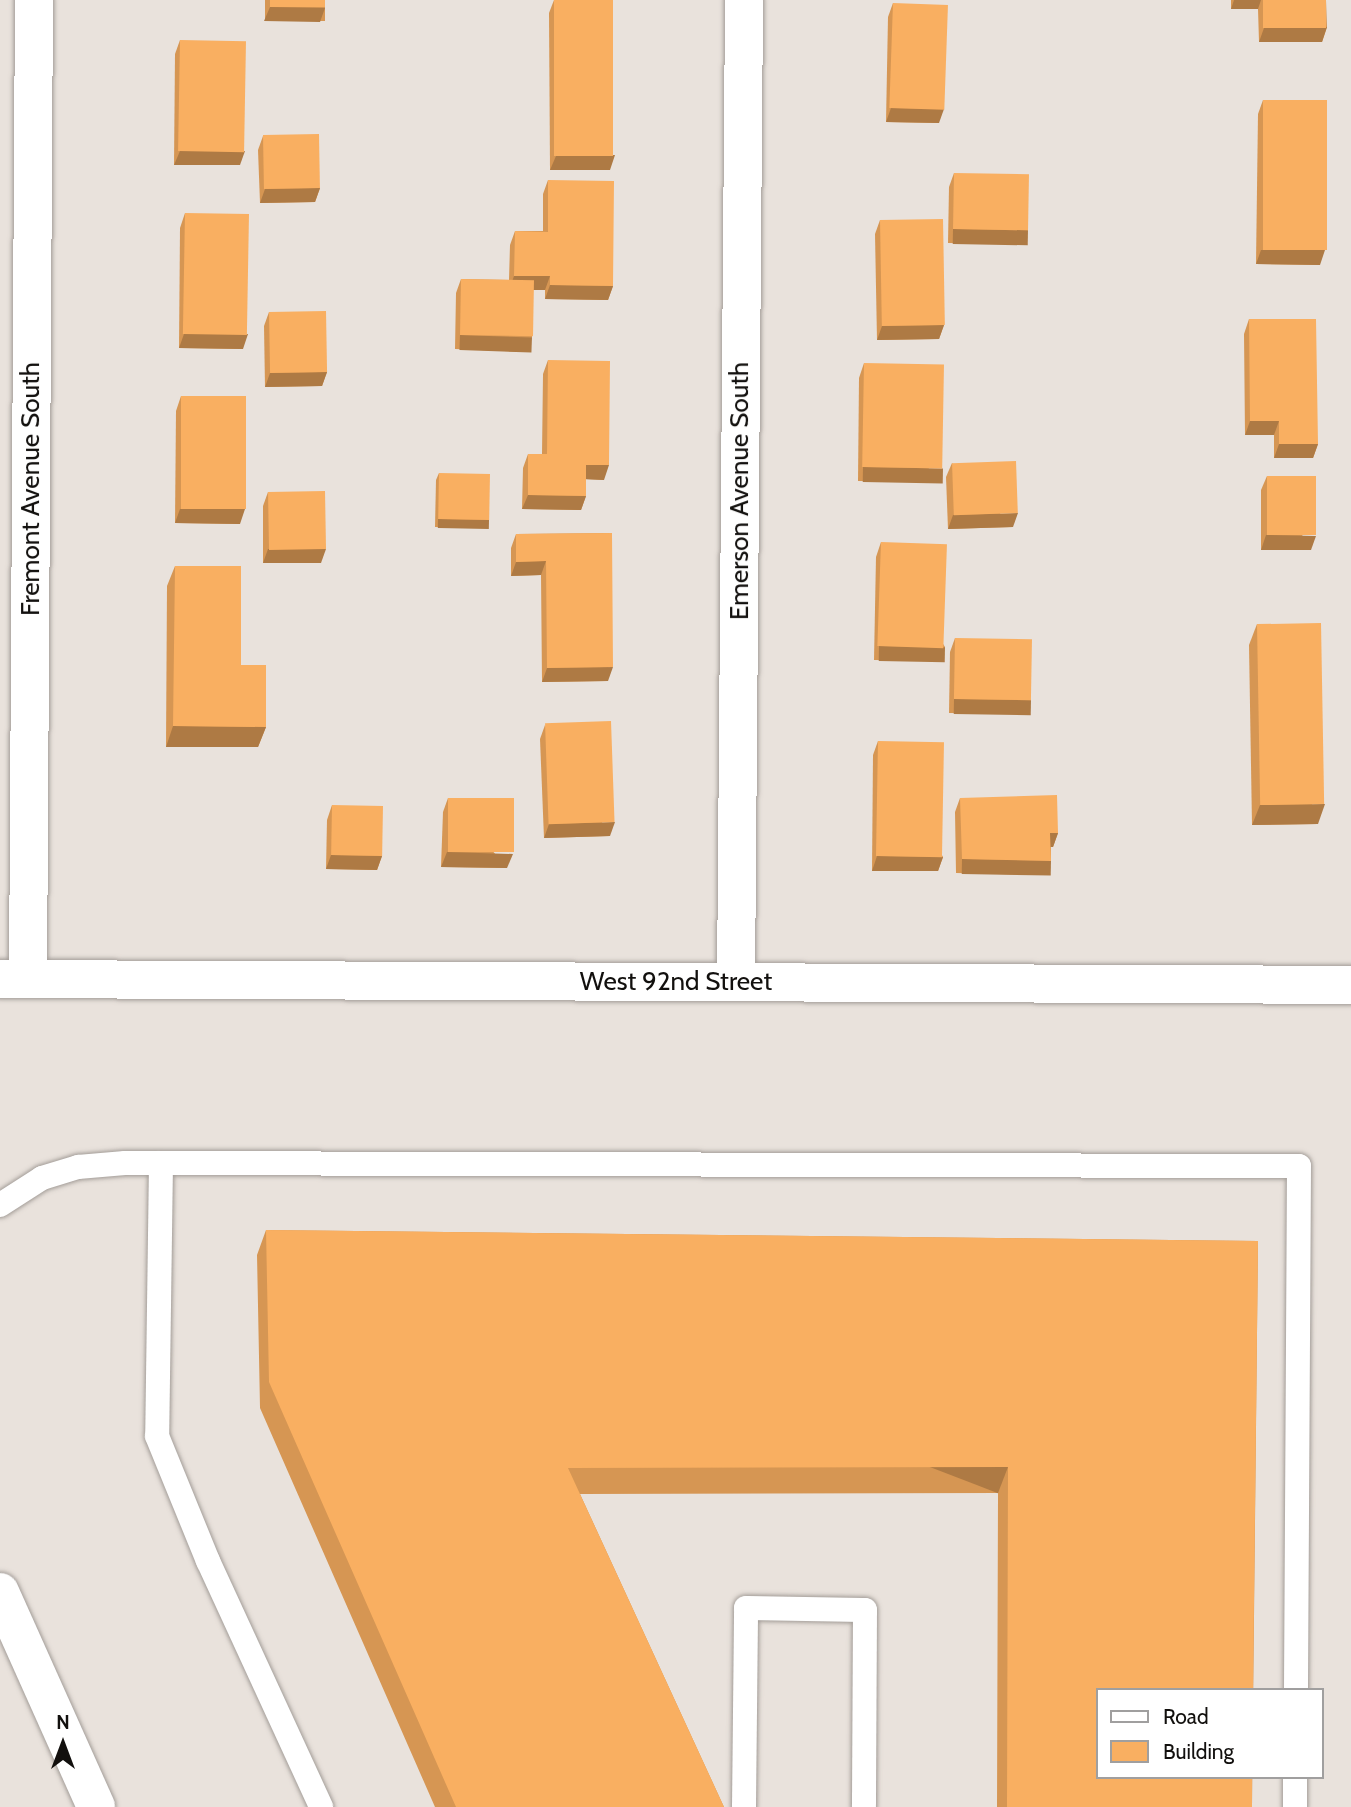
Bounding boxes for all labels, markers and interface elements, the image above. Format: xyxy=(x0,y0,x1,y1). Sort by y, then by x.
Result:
street label: Fremont Avenue South xyxy=(15,362,47,616)
street label: Emerson Avenue South xyxy=(724,362,756,620)
street label: West 92nd Street xyxy=(580,966,772,998)
legend xyxy=(1096,1688,1323,1779)
text: Road xyxy=(1163,1704,1209,1729)
north arrow xyxy=(28,1709,98,1779)
text: N xyxy=(56,1711,70,1734)
text: Building xyxy=(1163,1739,1234,1764)

